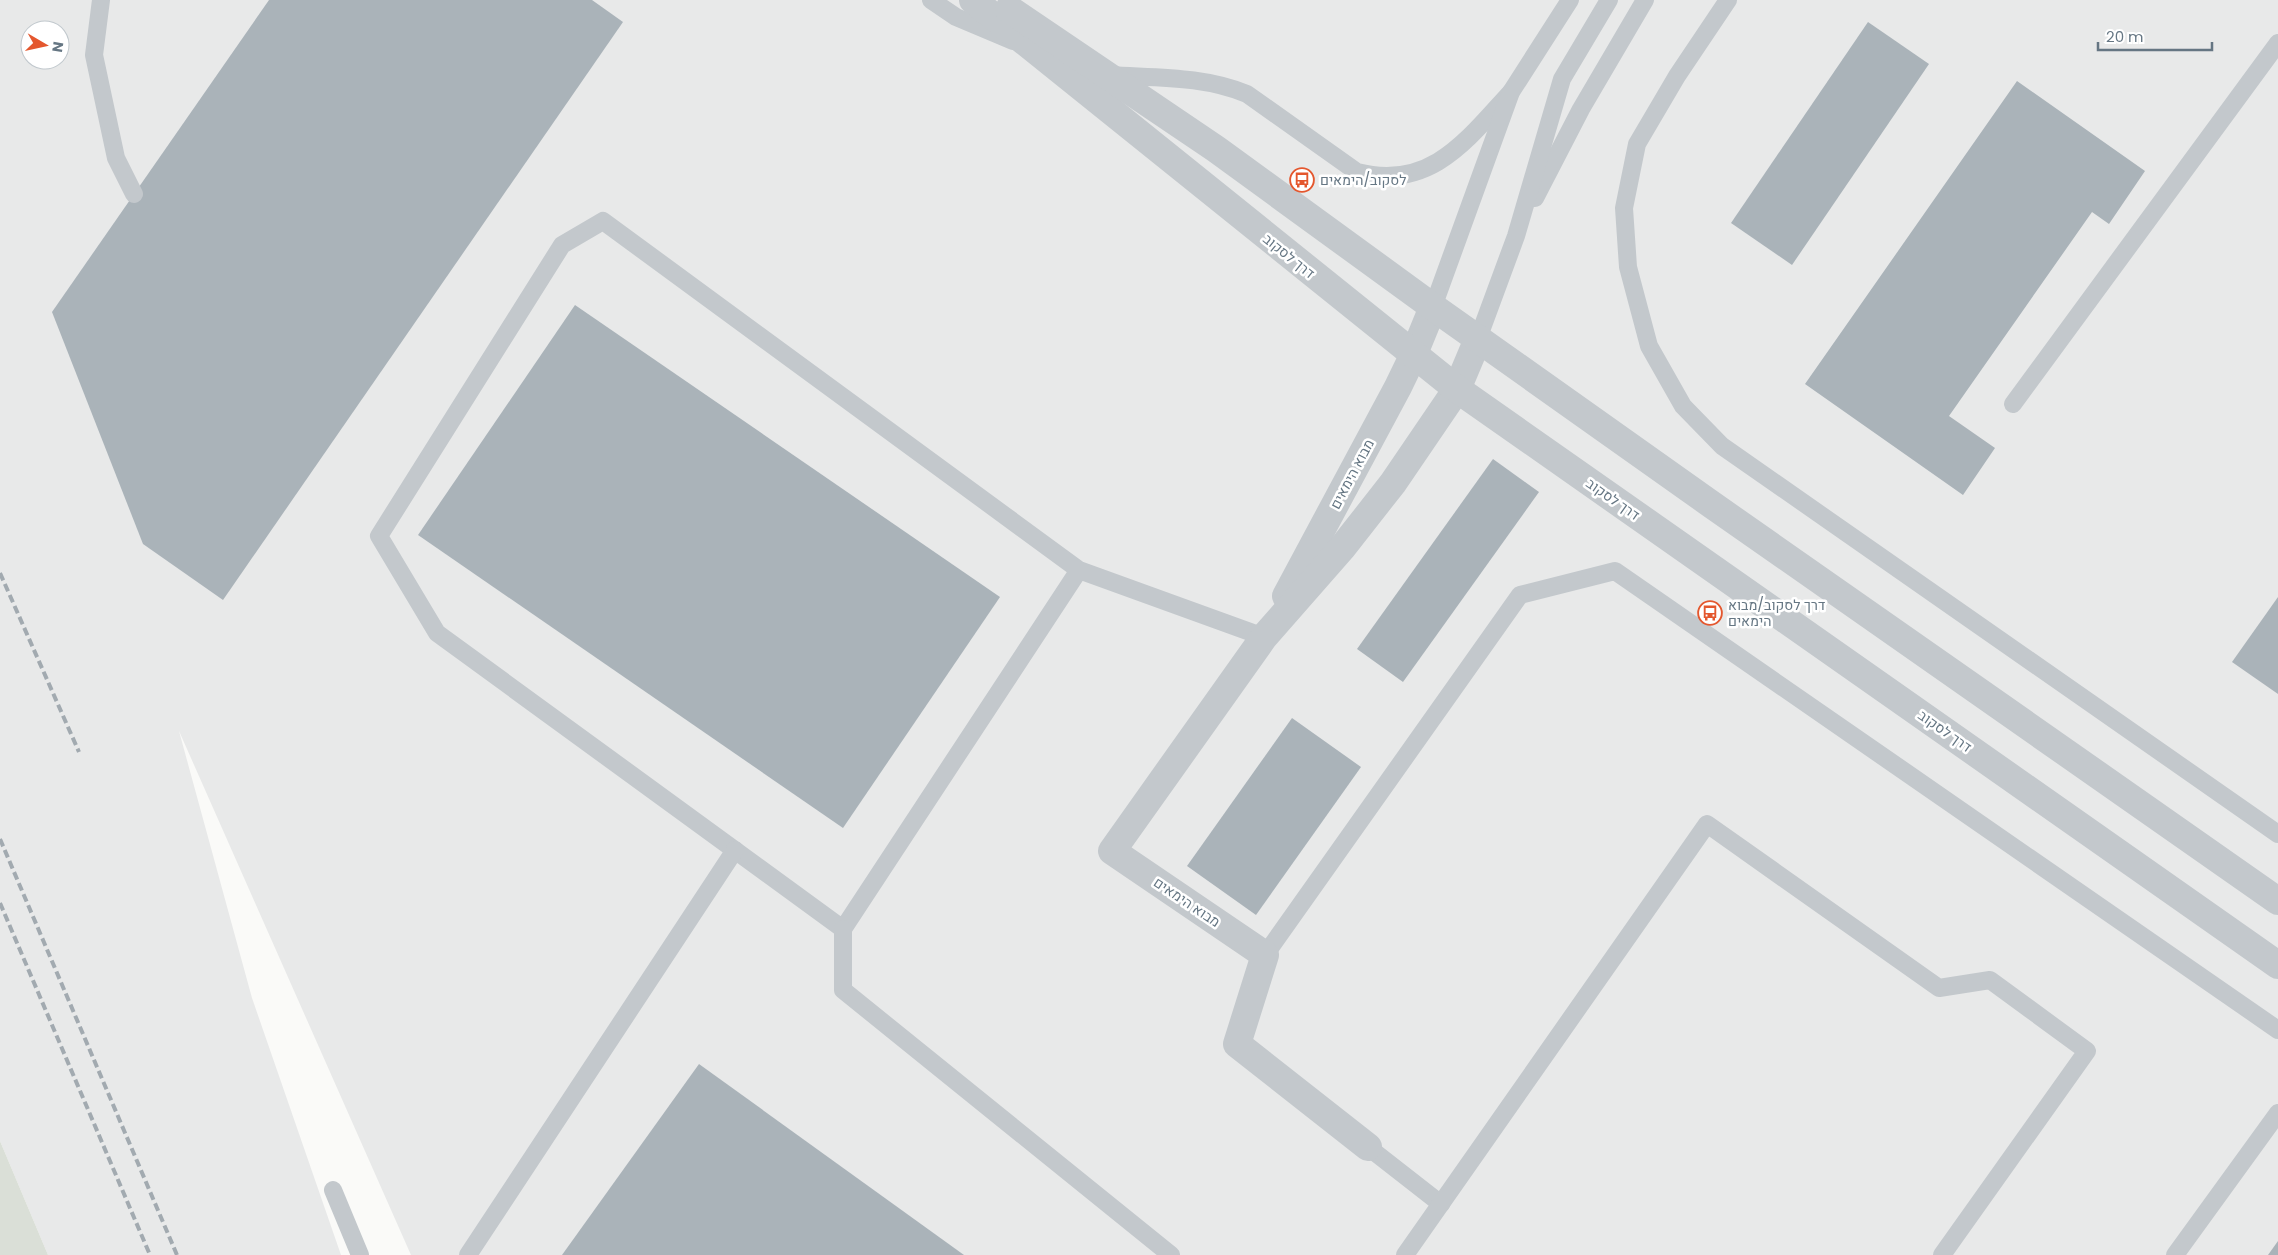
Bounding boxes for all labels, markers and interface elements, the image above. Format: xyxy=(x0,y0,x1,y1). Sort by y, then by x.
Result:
north arrow xyxy=(20,20,70,70)
scale bar xyxy=(2098,20,2212,52)
text: 20 m xyxy=(2106,26,2144,47)
text: N xyxy=(47,40,69,54)
bus stop icon: לסקוב/הימאים xyxy=(1289,167,1315,193)
place label: לסקוב/הימאים xyxy=(1320,170,1406,190)
street label: דרך לסקוב xyxy=(1259,229,1319,283)
street label: מבוא הימאים xyxy=(1325,436,1379,512)
street label: דרך לסקוב xyxy=(1582,473,1644,525)
place label: דרך לסקוב/מבוא הימאים xyxy=(1728,595,1825,631)
bus stop icon: דרך לסקוב/מבוא הימאים xyxy=(1697,600,1723,626)
street label: דרך לסקוב xyxy=(1914,705,1976,757)
street label: מבוא הימאים xyxy=(1150,872,1224,932)

